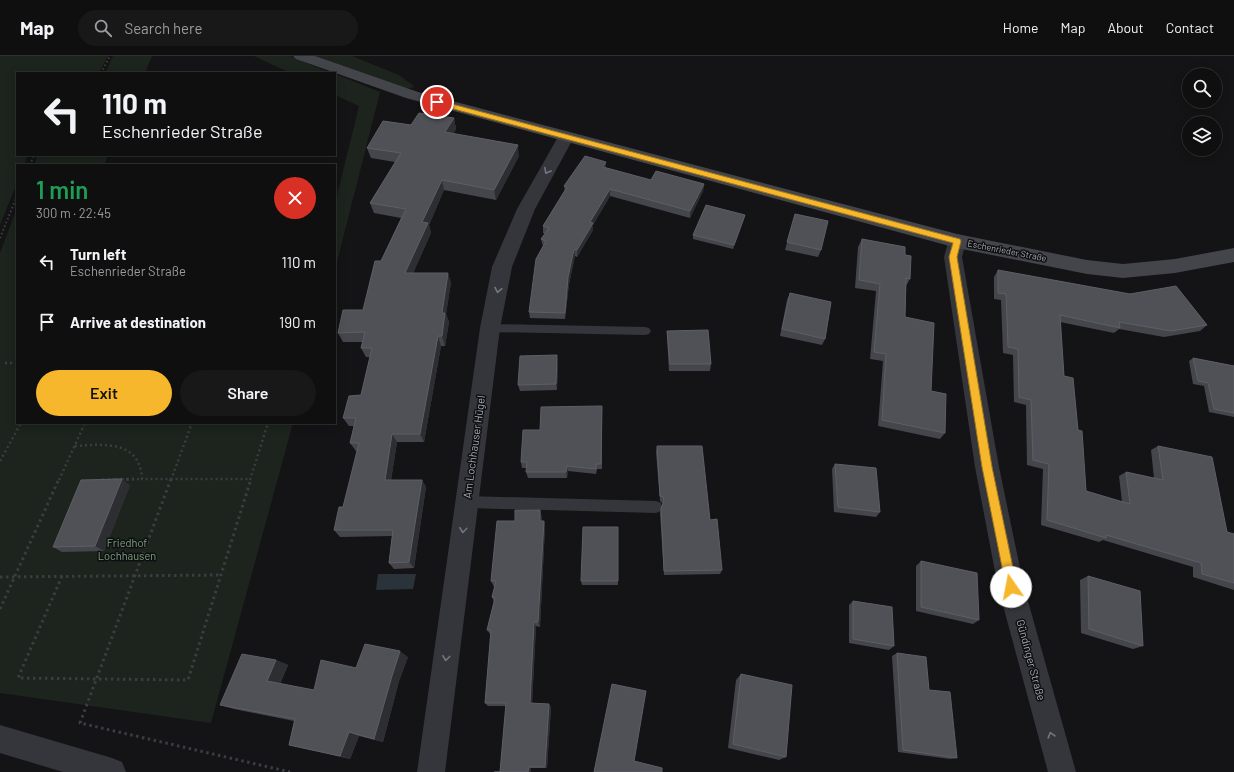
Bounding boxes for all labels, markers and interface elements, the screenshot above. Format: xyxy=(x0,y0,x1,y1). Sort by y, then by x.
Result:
search box xyxy=(78,10,358,46)
text: Map xyxy=(20,16,54,39)
icon: search xyxy=(92,17,114,39)
text: Search here xyxy=(124,19,202,37)
text: Home xyxy=(1003,19,1039,36)
text: Map xyxy=(1061,19,1085,36)
text: About xyxy=(1107,19,1144,36)
text: Contact xyxy=(1166,19,1214,36)
map controls xyxy=(1182,68,1222,156)
button: search xyxy=(1182,68,1222,108)
pin xyxy=(420,85,454,119)
text: 110 m xyxy=(102,86,167,120)
icon: left xyxy=(36,88,88,140)
icon: arrive xyxy=(426,91,448,113)
button: layers xyxy=(1182,116,1222,156)
text: Eschenrieder Straße xyxy=(102,120,263,142)
one-way arrow xyxy=(544,166,551,174)
text: 1 min xyxy=(36,175,88,204)
button: close xyxy=(274,177,316,219)
text: 300 m · 22:45 xyxy=(36,205,111,221)
street label: Eschenrieder Straße xyxy=(967,237,1048,264)
text: Turn left xyxy=(70,245,126,263)
icon: left xyxy=(36,251,58,273)
text: 110 m xyxy=(282,253,316,271)
text: Eschenrieder Straße xyxy=(70,263,186,279)
one-way arrow xyxy=(494,287,502,293)
icon: arrive xyxy=(36,311,58,333)
text: Arrive at destination xyxy=(70,313,206,331)
text: 190 m xyxy=(279,313,316,331)
button: Exit xyxy=(36,370,172,416)
button: Share xyxy=(180,370,316,416)
street label: Am Lochhauser Hügel xyxy=(460,395,487,499)
one-way arrow xyxy=(458,526,467,533)
park label: Friedhof Lochhausen xyxy=(98,536,156,562)
position arrow xyxy=(990,566,1032,608)
street label: Gündinger Straße xyxy=(1014,618,1049,702)
one-way arrow xyxy=(442,655,451,661)
one-way arrow xyxy=(1047,731,1056,738)

